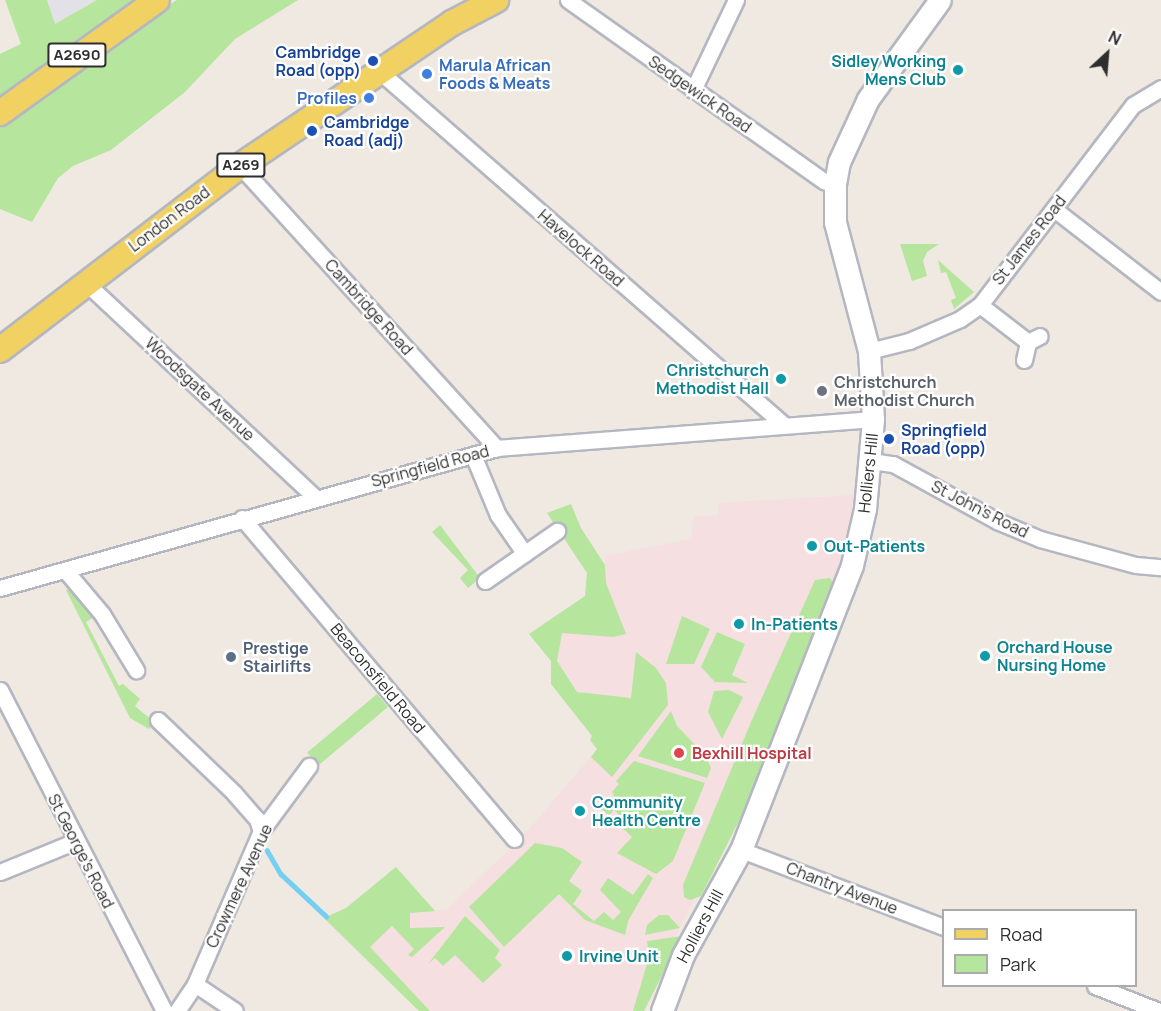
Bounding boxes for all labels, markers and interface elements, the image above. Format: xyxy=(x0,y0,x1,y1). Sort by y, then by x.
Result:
north arrow xyxy=(1077,24,1137,84)
text: N xyxy=(1105,25,1125,50)
place label: Cambridge Road (opp) xyxy=(275,42,361,80)
road number: A2690 xyxy=(47,43,107,67)
street label: Sedgewick Road xyxy=(645,51,755,137)
place label: Sidley Working Mens Club xyxy=(831,51,946,89)
marker: Cambridge Road (opp) xyxy=(366,54,380,68)
place label: Marula African Foods & Meats xyxy=(439,55,551,93)
marker: Sidley Working Mens Club xyxy=(951,63,965,77)
marker: Marula African Foods & Meats xyxy=(420,67,434,81)
place label: Profiles xyxy=(297,88,357,108)
marker: Profiles xyxy=(362,91,376,105)
place label: Cambridge Road (adj) xyxy=(324,112,410,150)
marker: Cambridge Road (adj) xyxy=(305,124,319,138)
road number: A269 xyxy=(216,153,266,177)
street label: London Road xyxy=(125,182,213,256)
street label: St James Road xyxy=(988,191,1070,289)
street label: Havelock Road xyxy=(534,205,628,291)
street label: Cambridge Road xyxy=(321,255,417,359)
street label: Woodsgate Avenue xyxy=(141,333,259,445)
place label: Christchurch Methodist Hall xyxy=(656,360,769,398)
marker: Christchurch Methodist Hall xyxy=(774,372,788,386)
place label: Christchurch Methodist Church xyxy=(834,372,975,410)
marker: Christchurch Methodist Church xyxy=(815,384,829,398)
place label: Springfield Road (opp) xyxy=(901,420,987,458)
street label: Holliers Hill xyxy=(854,432,882,514)
marker: Springfield Road (opp) xyxy=(882,432,896,446)
street label: Springfield Road xyxy=(369,441,491,491)
street label: St John's Road xyxy=(928,476,1032,542)
place label: Out-Patients xyxy=(824,536,925,556)
marker: Out-Patients xyxy=(805,539,819,553)
place label: In-Patients xyxy=(751,614,838,634)
marker: In-Patients xyxy=(732,617,746,631)
street label: Beaconsfield Road xyxy=(327,619,429,737)
place label: Orchard House Nursing Home xyxy=(997,637,1113,675)
place label: Prestige Stairlifts xyxy=(243,638,311,676)
marker: Orchard House Nursing Home xyxy=(978,649,992,663)
marker: Prestige Stairlifts xyxy=(224,650,238,664)
place label: Bexhill Hospital xyxy=(692,743,812,763)
marker: Bexhill Hospital xyxy=(670,744,688,762)
street label: St George's Road xyxy=(44,791,118,911)
place label: Community Health Centre xyxy=(592,792,701,830)
marker: Community Health Centre xyxy=(573,804,587,818)
street label: Crowmere Avenue xyxy=(202,821,276,951)
street label: Chantry Avenue xyxy=(784,858,900,918)
street label: Holliers Hill xyxy=(673,886,727,966)
legend xyxy=(942,909,1137,987)
text: Road xyxy=(1000,922,1043,946)
place label: Irvine Unit xyxy=(579,946,659,966)
marker: Irvine Unit xyxy=(560,949,574,963)
text: Park xyxy=(1000,952,1036,976)

